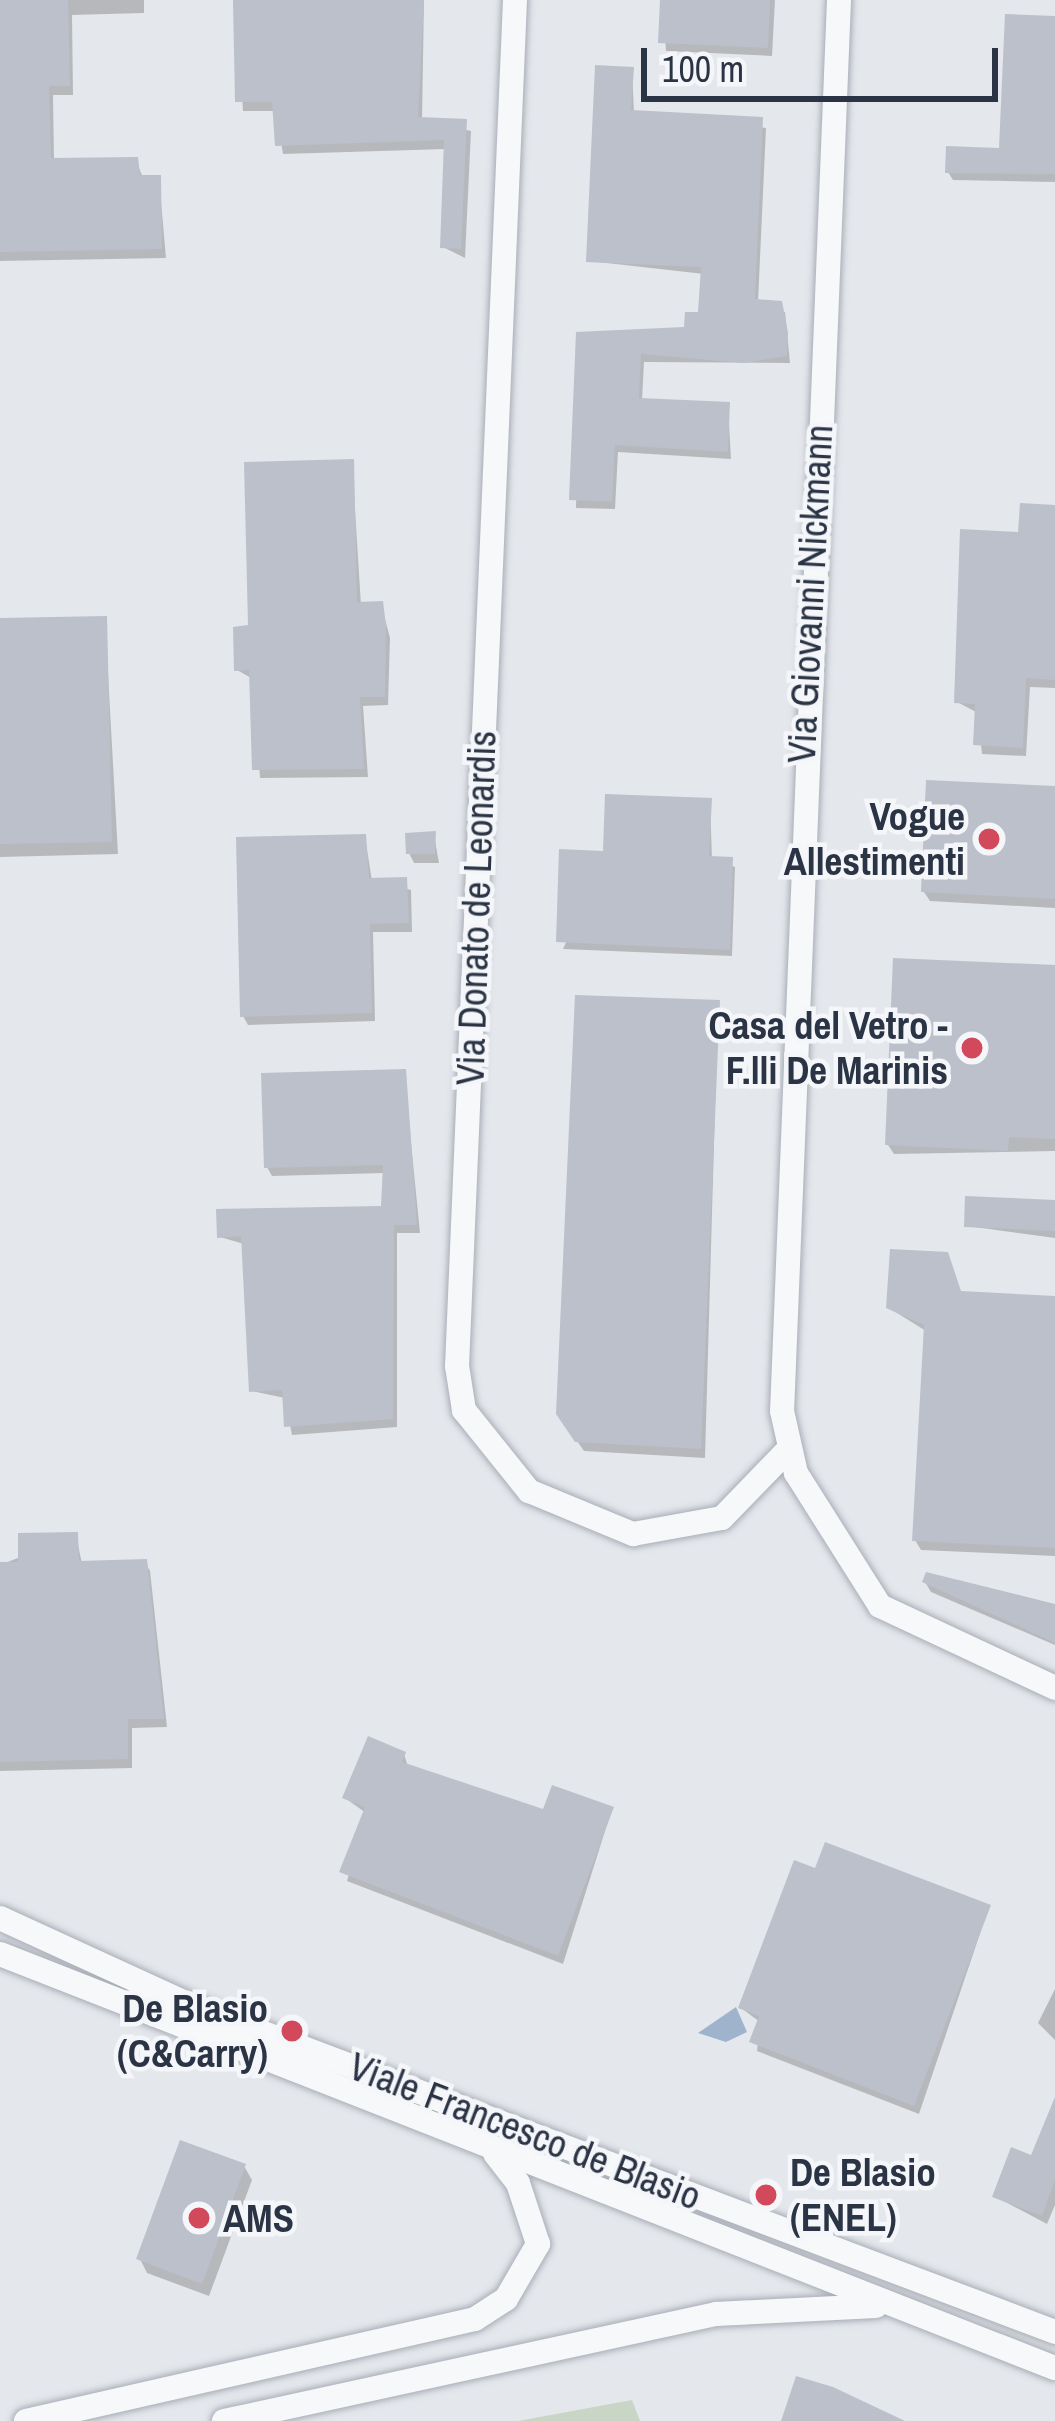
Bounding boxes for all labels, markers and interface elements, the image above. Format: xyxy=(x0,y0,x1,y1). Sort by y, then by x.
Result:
scale bar xyxy=(647,24,1004,98)
text: 100 m xyxy=(662,45,744,93)
street label: Via Giovanni Nickmann xyxy=(778,424,842,764)
street label: Via Donato de Leonardis xyxy=(446,730,506,1086)
place label: Vogue Allestimenti xyxy=(784,794,965,885)
marker: Vogue Allestimenti xyxy=(976,826,1002,852)
place label: Casa del Vetro - F.lli De Marinis xyxy=(709,1003,948,1094)
marker: Casa del Vetro - F.lli De Marinis xyxy=(959,1035,985,1061)
place label: De Blasio (C&Carry) xyxy=(117,1986,268,2077)
marker: De Blasio (C&Carry) xyxy=(279,2018,305,2044)
street label: Viale Francesco de Blasio xyxy=(343,2042,707,2220)
place label: De Blasio (ENEL) xyxy=(790,2150,936,2241)
marker: De Blasio (ENEL) xyxy=(753,2182,779,2208)
place label: AMS xyxy=(223,2195,294,2241)
marker: AMS xyxy=(186,2205,212,2231)

